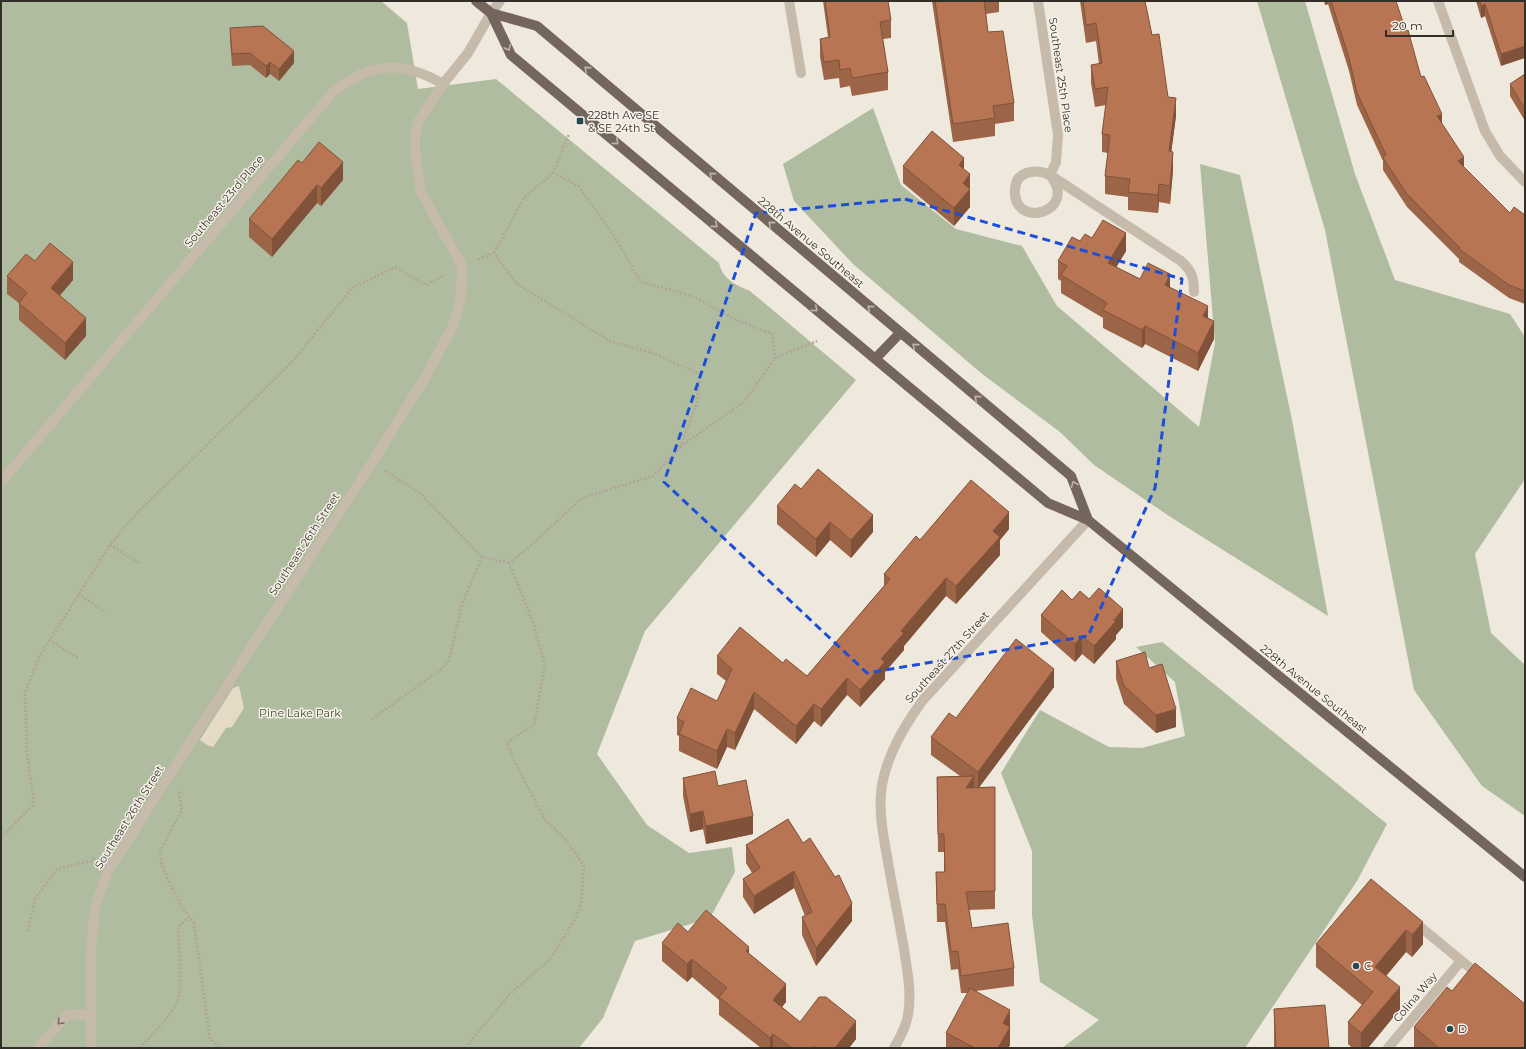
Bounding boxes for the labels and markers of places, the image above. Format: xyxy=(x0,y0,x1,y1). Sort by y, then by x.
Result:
place label: 228th Ave SE & SE 24th St xyxy=(588,108,659,135)
marker: 228th Ave SE & SE 24th St xyxy=(575,116,585,126)
place label: C xyxy=(1364,959,1372,973)
marker: C xyxy=(1351,961,1361,971)
place label: D xyxy=(1458,1022,1467,1036)
marker: D xyxy=(1445,1024,1455,1034)

